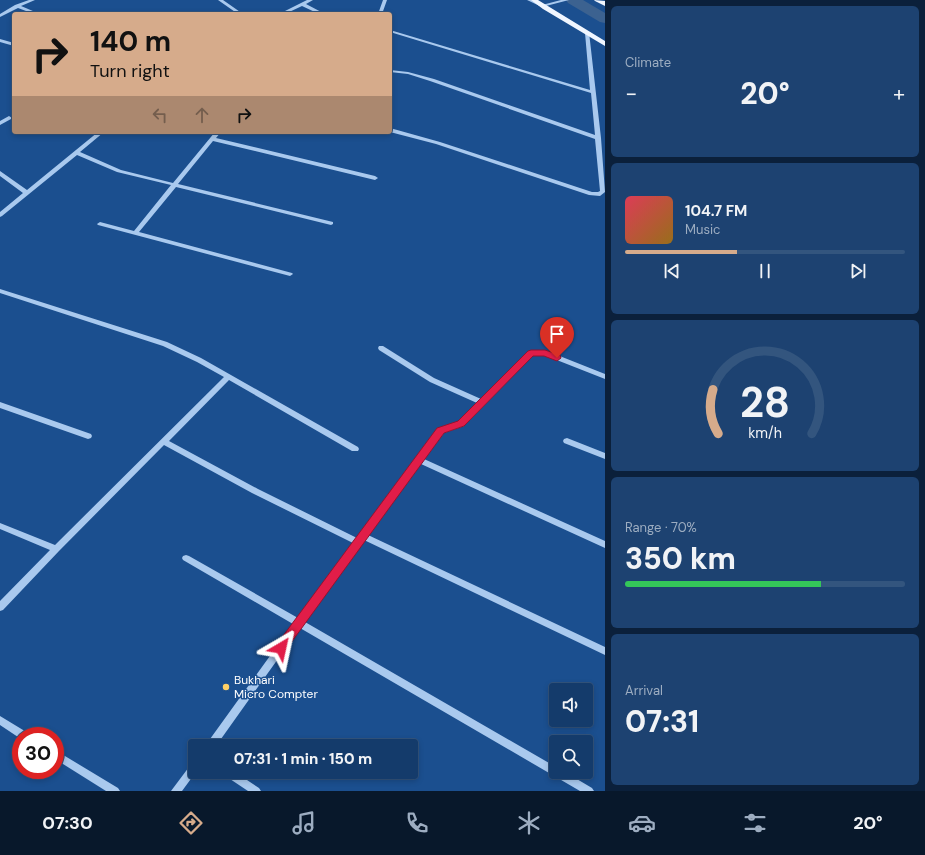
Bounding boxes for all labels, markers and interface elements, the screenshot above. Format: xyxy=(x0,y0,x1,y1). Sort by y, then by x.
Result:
text: 140 m xyxy=(90,23,171,60)
icon: right xyxy=(24,28,76,80)
text: Climate xyxy=(625,54,671,71)
text: Turn right xyxy=(90,59,170,83)
text: 20° xyxy=(740,74,790,113)
text: − xyxy=(625,79,637,108)
text: + xyxy=(893,79,905,108)
icon: left xyxy=(149,104,171,126)
icon: ahead xyxy=(191,104,213,126)
icon: right xyxy=(233,104,255,126)
text: 104.7 FM xyxy=(685,201,747,221)
text: Music xyxy=(685,221,720,238)
icon: previous xyxy=(661,260,683,282)
icon: pause xyxy=(754,260,776,282)
icon: next xyxy=(847,260,869,282)
pin xyxy=(540,317,574,358)
icon: arrive xyxy=(546,323,568,345)
text: 28 xyxy=(740,375,790,429)
text: km/h xyxy=(748,423,782,441)
text: Range · 70% xyxy=(625,519,697,536)
text: 350 km xyxy=(625,539,736,578)
position arrow xyxy=(260,627,302,669)
place label: Bukhari Micro Compter xyxy=(234,672,318,702)
marker: Bukhari Micro Compter xyxy=(221,682,231,692)
text: Arrival xyxy=(625,682,663,699)
map controls xyxy=(549,683,593,779)
button: sound xyxy=(549,683,593,727)
text: 07:31 xyxy=(625,702,699,741)
speed limit sign: 30 xyxy=(12,727,64,779)
button: search xyxy=(549,735,593,779)
text: 07:31 · 1 min · 150 m xyxy=(234,749,372,769)
icon: directions xyxy=(177,809,205,837)
icon: music xyxy=(290,809,318,837)
icon: phone xyxy=(403,809,431,837)
icon: climate xyxy=(515,809,543,837)
icon: car xyxy=(628,809,656,837)
icon: filters xyxy=(741,809,769,837)
text: 07:30 xyxy=(42,811,93,835)
text: 20° xyxy=(853,811,883,835)

